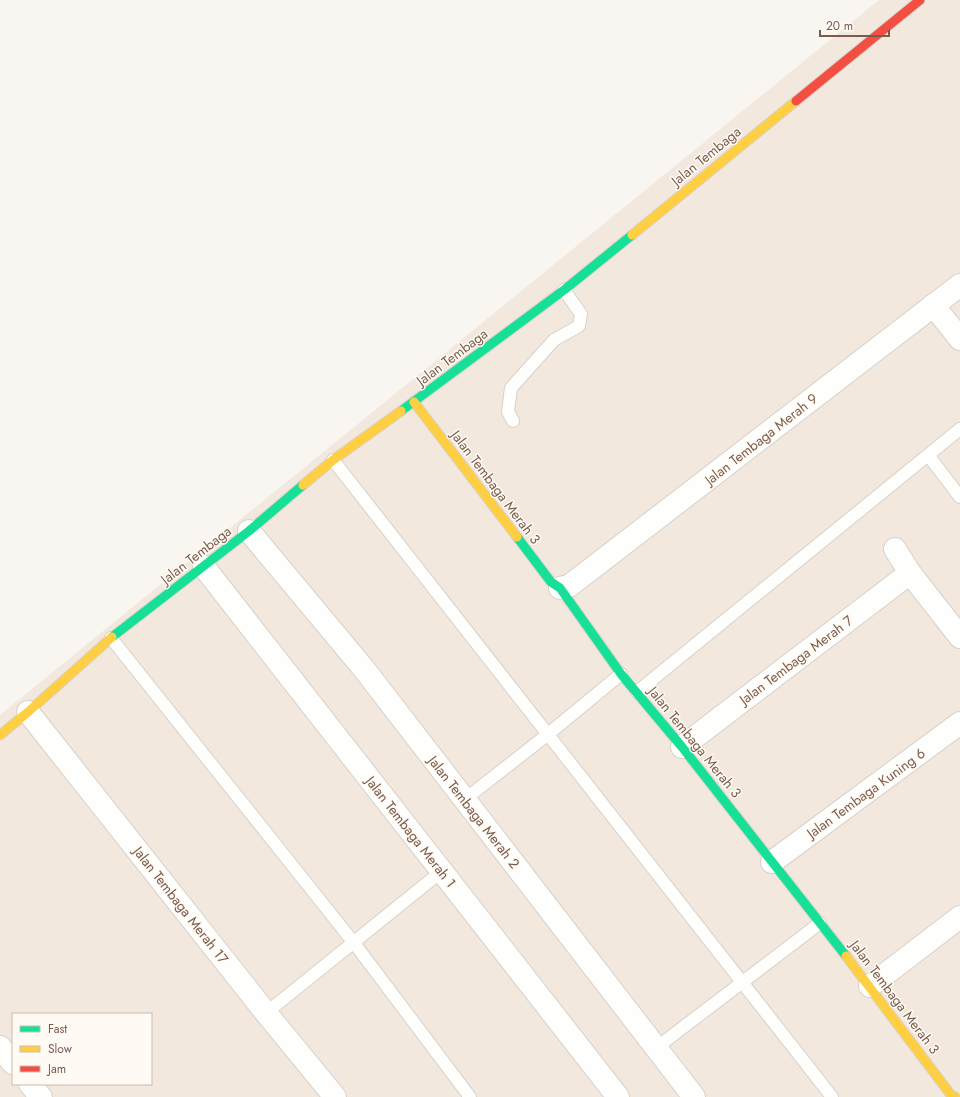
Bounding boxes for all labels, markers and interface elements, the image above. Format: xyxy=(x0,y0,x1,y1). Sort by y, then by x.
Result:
scale bar xyxy=(820,12,889,38)
text: 20 m xyxy=(826,17,853,35)
street label: Jalan Tembaga xyxy=(665,122,745,192)
street label: Jalan Tembaga xyxy=(411,324,492,392)
street label: Jalan Tembaga Merah 9 xyxy=(699,389,822,491)
street label: Jalan Tembaga Merah 3 xyxy=(445,424,546,548)
street label: Jalan Tembaga xyxy=(155,521,235,590)
street label: Jalan Tembaga Merah 7 xyxy=(733,610,857,711)
street label: Jalan Tembaga Merah 3 xyxy=(643,681,746,802)
street label: Jalan Tembaga Kuning 6 xyxy=(801,743,929,844)
street label: Jalan Tembaga Merah 2 xyxy=(422,750,524,873)
street label: Jalan Tembaga Merah 1 xyxy=(360,771,461,892)
street label: Jalan Tembaga Merah 17 xyxy=(128,841,234,968)
street label: Jalan Tembaga Merah 3 xyxy=(844,934,945,1058)
legend xyxy=(12,1013,152,1085)
text: Fast xyxy=(48,1020,67,1038)
text: Slow xyxy=(48,1040,73,1058)
text: Jam xyxy=(46,1060,66,1078)

